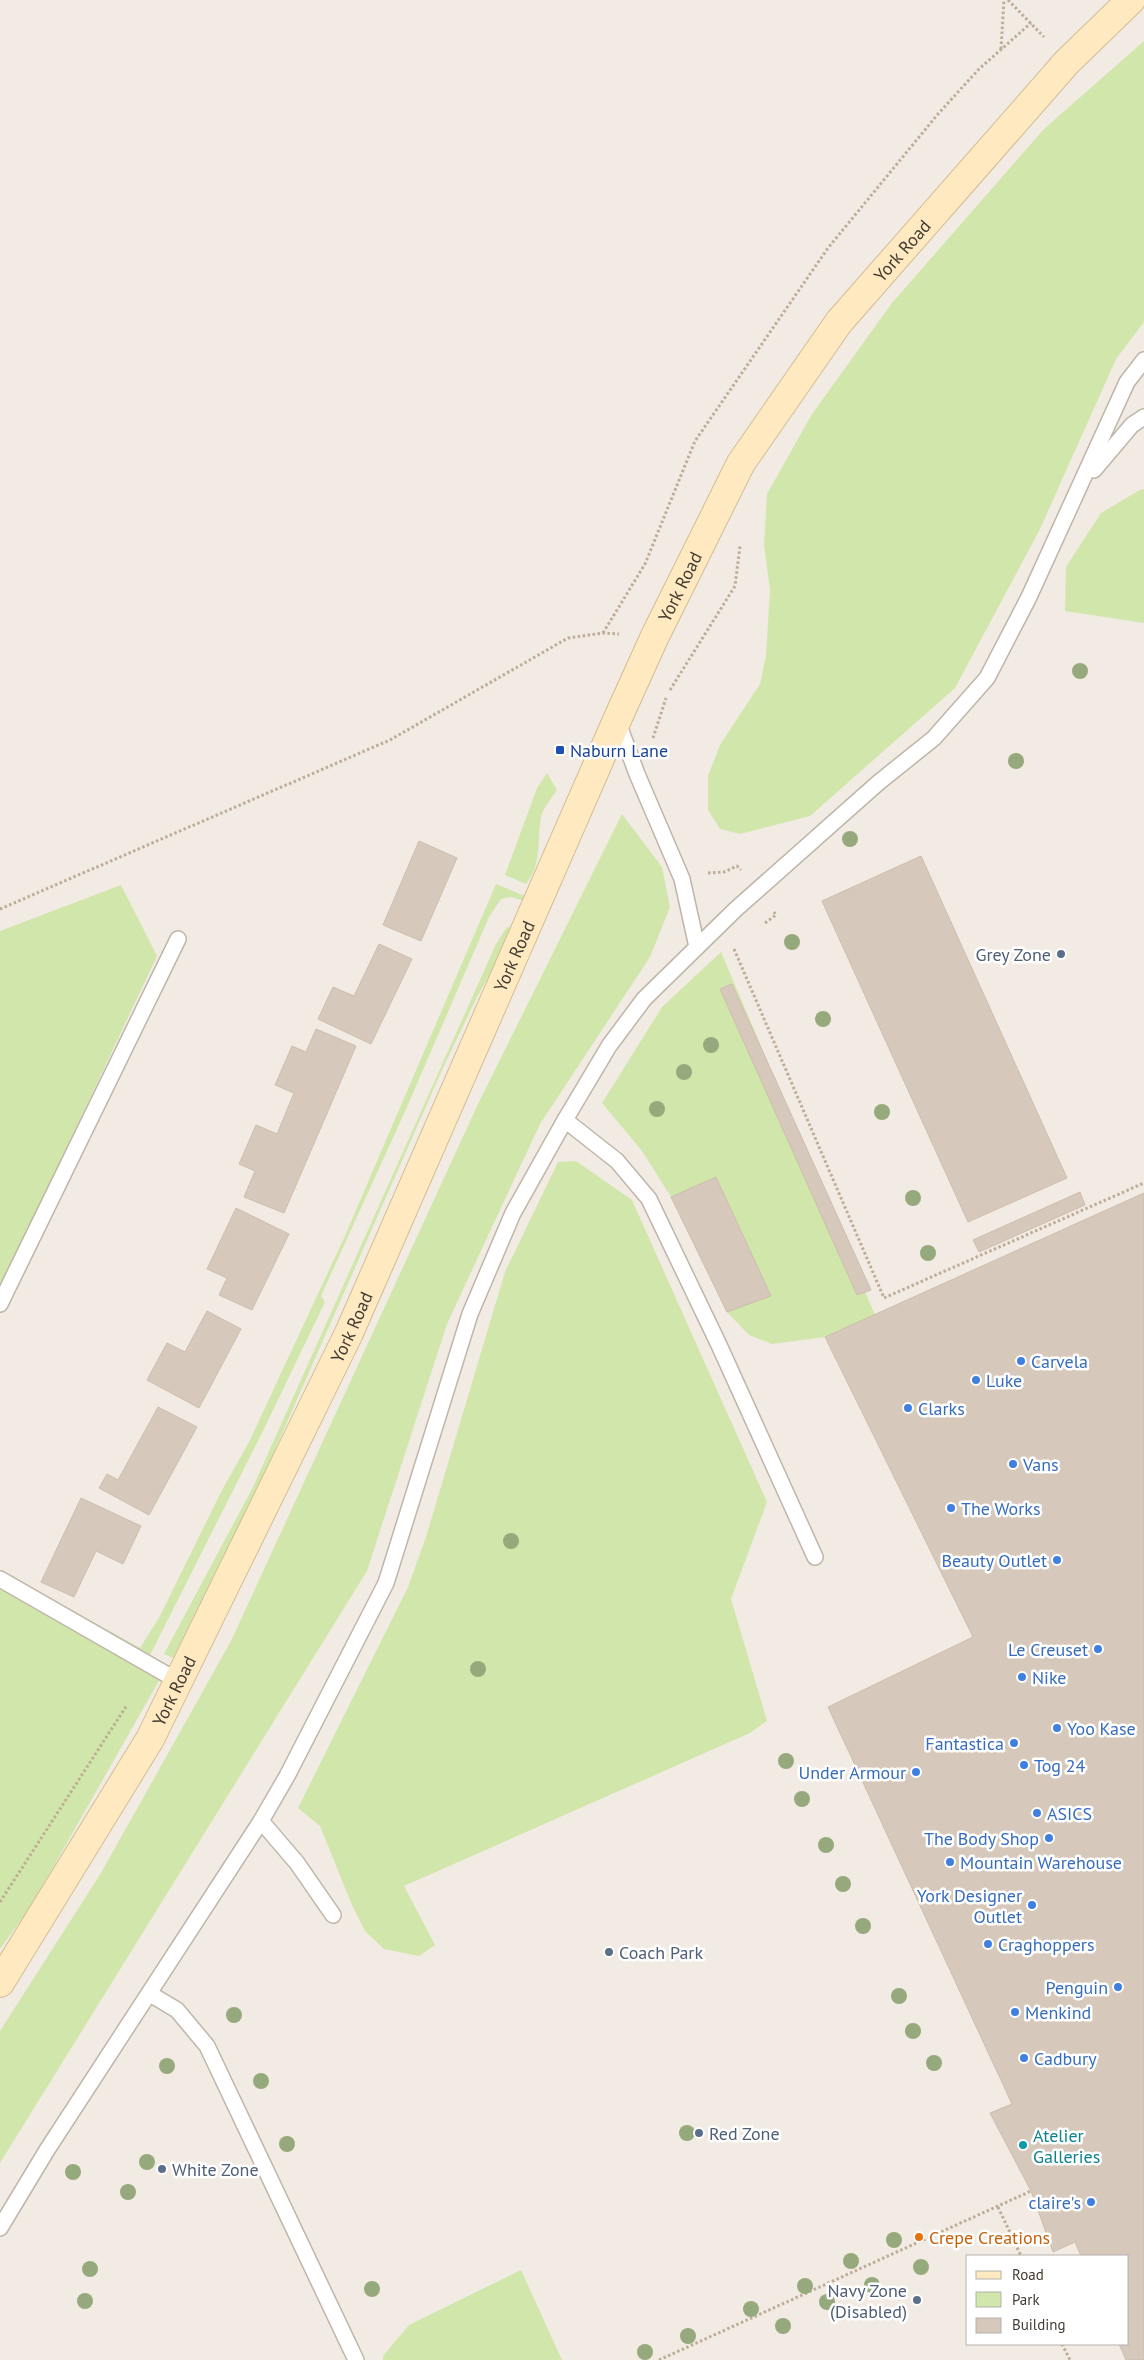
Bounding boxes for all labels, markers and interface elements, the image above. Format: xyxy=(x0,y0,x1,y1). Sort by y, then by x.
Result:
street label: York Road xyxy=(868,214,935,286)
street label: York Road xyxy=(653,548,707,625)
place label: Naburn Lane xyxy=(570,739,668,762)
marker: Naburn Lane xyxy=(554,744,566,756)
street label: York Road xyxy=(488,917,539,995)
place label: Grey Zone xyxy=(975,943,1051,966)
marker: Grey Zone xyxy=(1055,948,1067,960)
street label: York Road xyxy=(325,1288,377,1366)
place label: Carvela xyxy=(1031,1350,1088,1373)
marker: Carvela xyxy=(1015,1355,1027,1367)
place label: Luke xyxy=(986,1369,1022,1392)
marker: Luke xyxy=(970,1374,982,1386)
place label: Clarks xyxy=(918,1397,965,1420)
marker: Clarks xyxy=(902,1402,914,1414)
place label: Vans xyxy=(1022,1453,1059,1476)
marker: Vans xyxy=(1007,1458,1019,1470)
place label: The Works xyxy=(961,1497,1041,1520)
marker: The Works xyxy=(945,1502,957,1514)
place label: Beauty Outlet xyxy=(941,1549,1047,1572)
marker: Beauty Outlet xyxy=(1051,1554,1063,1566)
place label: Le Creuset xyxy=(1008,1638,1088,1661)
marker: Le Creuset xyxy=(1092,1643,1104,1655)
street label: York Road xyxy=(147,1652,200,1730)
place label: Nike xyxy=(1032,1666,1067,1689)
marker: Nike xyxy=(1016,1671,1028,1683)
place label: Yoo Kase xyxy=(1067,1717,1136,1740)
marker: Yoo Kase xyxy=(1051,1722,1063,1734)
place label: Fantastica xyxy=(925,1732,1004,1755)
marker: Fantastica xyxy=(1008,1737,1020,1749)
place label: Tog 24 xyxy=(1034,1754,1086,1777)
marker: Tog 24 xyxy=(1018,1759,1030,1771)
place label: Under Armour xyxy=(799,1761,906,1784)
marker: Under Armour xyxy=(910,1766,922,1778)
place label: ASICS xyxy=(1047,1802,1092,1825)
marker: ASICS xyxy=(1031,1807,1043,1819)
place label: The Body Shop xyxy=(924,1827,1039,1850)
marker: The Body Shop xyxy=(1043,1832,1055,1844)
place label: Mountain Warehouse xyxy=(960,1851,1122,1874)
marker: Mountain Warehouse xyxy=(944,1856,956,1868)
place label: York Designer Outlet xyxy=(917,1884,1022,1928)
marker: York Designer Outlet xyxy=(1026,1899,1038,1911)
place label: Craghoppers xyxy=(998,1933,1095,1956)
marker: Craghoppers xyxy=(982,1938,994,1950)
place label: Coach Park xyxy=(619,1941,703,1964)
marker: Coach Park xyxy=(603,1946,615,1958)
place label: Penguin xyxy=(1046,1976,1108,1999)
marker: Penguin xyxy=(1112,1981,1124,1993)
place label: Menkind xyxy=(1025,2001,1091,2024)
marker: Menkind xyxy=(1009,2006,1021,2018)
place label: Cadbury xyxy=(1034,2047,1097,2070)
marker: Cadbury xyxy=(1018,2052,1030,2064)
place label: Red Zone xyxy=(709,2122,780,2145)
place label: Atelier Galleries xyxy=(1033,2124,1100,2168)
marker: Red Zone xyxy=(693,2127,705,2139)
marker: Atelier Galleries xyxy=(1017,2139,1029,2151)
place label: White Zone xyxy=(172,2158,259,2181)
marker: White Zone xyxy=(156,2163,168,2175)
place label: claire's xyxy=(1028,2191,1081,2214)
marker: claire's xyxy=(1085,2196,1097,2208)
place label: Crepe Creations xyxy=(929,2226,1050,2249)
marker: Crepe Creations xyxy=(913,2231,925,2243)
legend xyxy=(966,2255,1129,2345)
text: Road xyxy=(1012,2265,1044,2284)
place label: Navy Zone (Disabled) xyxy=(827,2279,907,2323)
text: Park xyxy=(1012,2290,1040,2309)
marker: Navy Zone (Disabled) xyxy=(911,2294,923,2306)
text: Building xyxy=(1012,2315,1066,2334)

